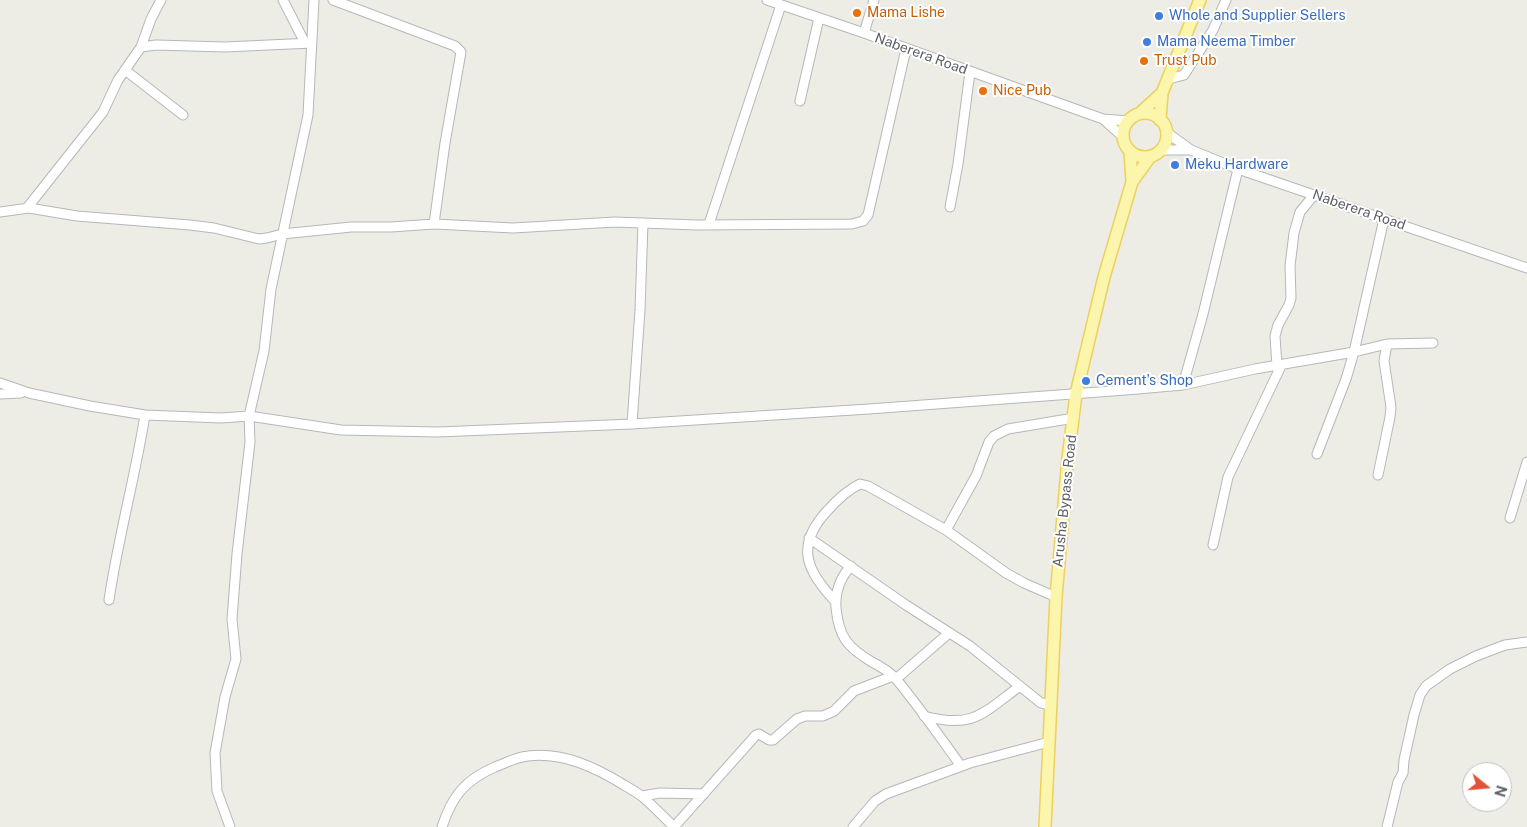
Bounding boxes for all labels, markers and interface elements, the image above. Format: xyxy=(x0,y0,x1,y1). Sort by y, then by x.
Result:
place label: Mama Lishe xyxy=(867,5,945,21)
marker: Mama Lishe xyxy=(851,7,863,19)
place label: Whole and Supplier Sellers xyxy=(1169,8,1346,24)
marker: Whole and Supplier Sellers xyxy=(1153,10,1165,22)
street label: Naberera Road xyxy=(872,29,970,79)
place label: Mama Neema Timber xyxy=(1157,34,1296,50)
marker: Mama Neema Timber xyxy=(1141,36,1153,48)
place label: Trust Pub xyxy=(1154,53,1217,69)
marker: Trust Pub xyxy=(1138,55,1150,67)
place label: Nice Pub xyxy=(993,83,1051,99)
marker: Nice Pub xyxy=(977,85,989,97)
place label: Meku Hardware xyxy=(1185,157,1288,173)
marker: Meku Hardware xyxy=(1169,159,1181,171)
street label: Naberera Road xyxy=(1310,186,1408,234)
place label: Cement's Shop xyxy=(1096,373,1193,389)
marker: Cement's Shop xyxy=(1080,375,1092,387)
street label: Arusha Bypass Road xyxy=(1050,434,1080,568)
north arrow xyxy=(1462,762,1512,812)
text: N xyxy=(1491,784,1510,799)

